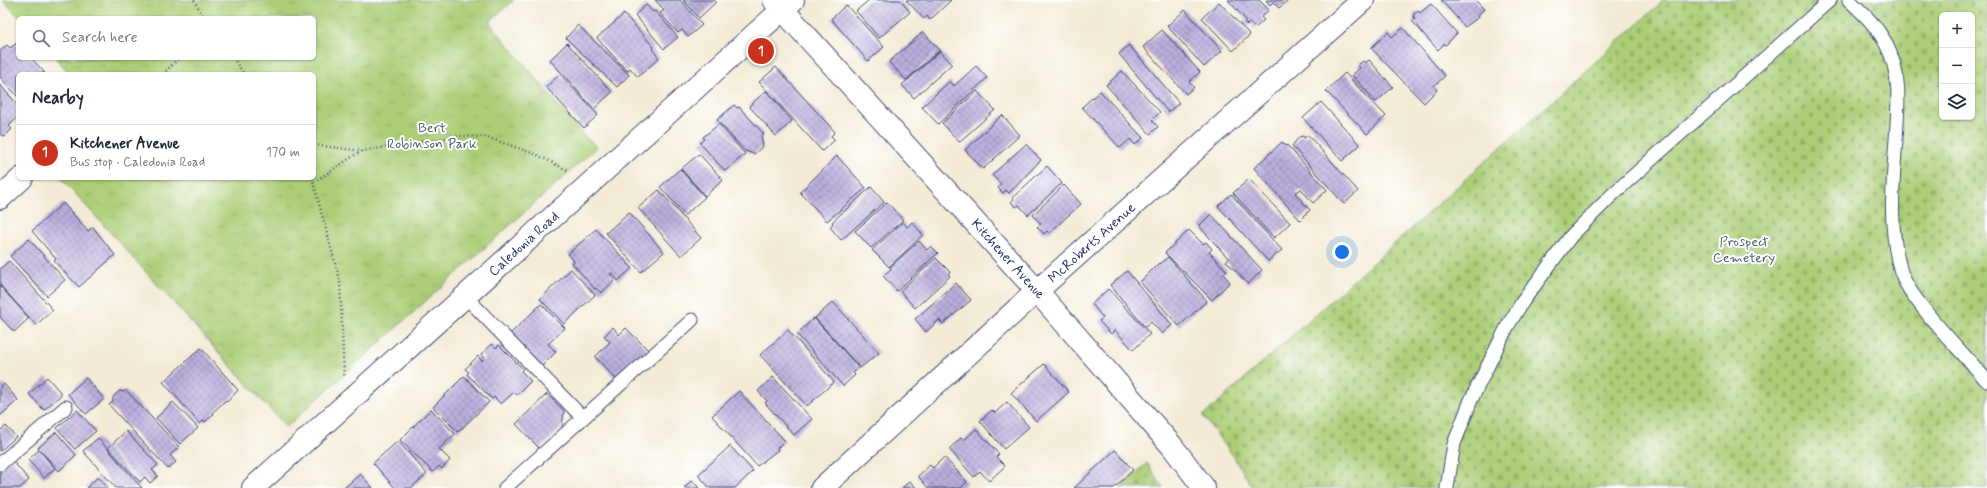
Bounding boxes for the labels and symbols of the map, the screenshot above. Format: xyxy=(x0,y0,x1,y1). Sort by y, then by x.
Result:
pin: 1 xyxy=(748,36,774,66)
park label: Bert Robinson Park xyxy=(387,119,477,153)
street label: McRoberts Avenue xyxy=(1044,199,1140,287)
street label: Caledonia Road xyxy=(485,208,563,280)
street label: Kitchener Avenue xyxy=(967,215,1049,303)
park label: Prospect Cemetery xyxy=(1713,233,1775,267)
your location xyxy=(1332,242,1352,262)

